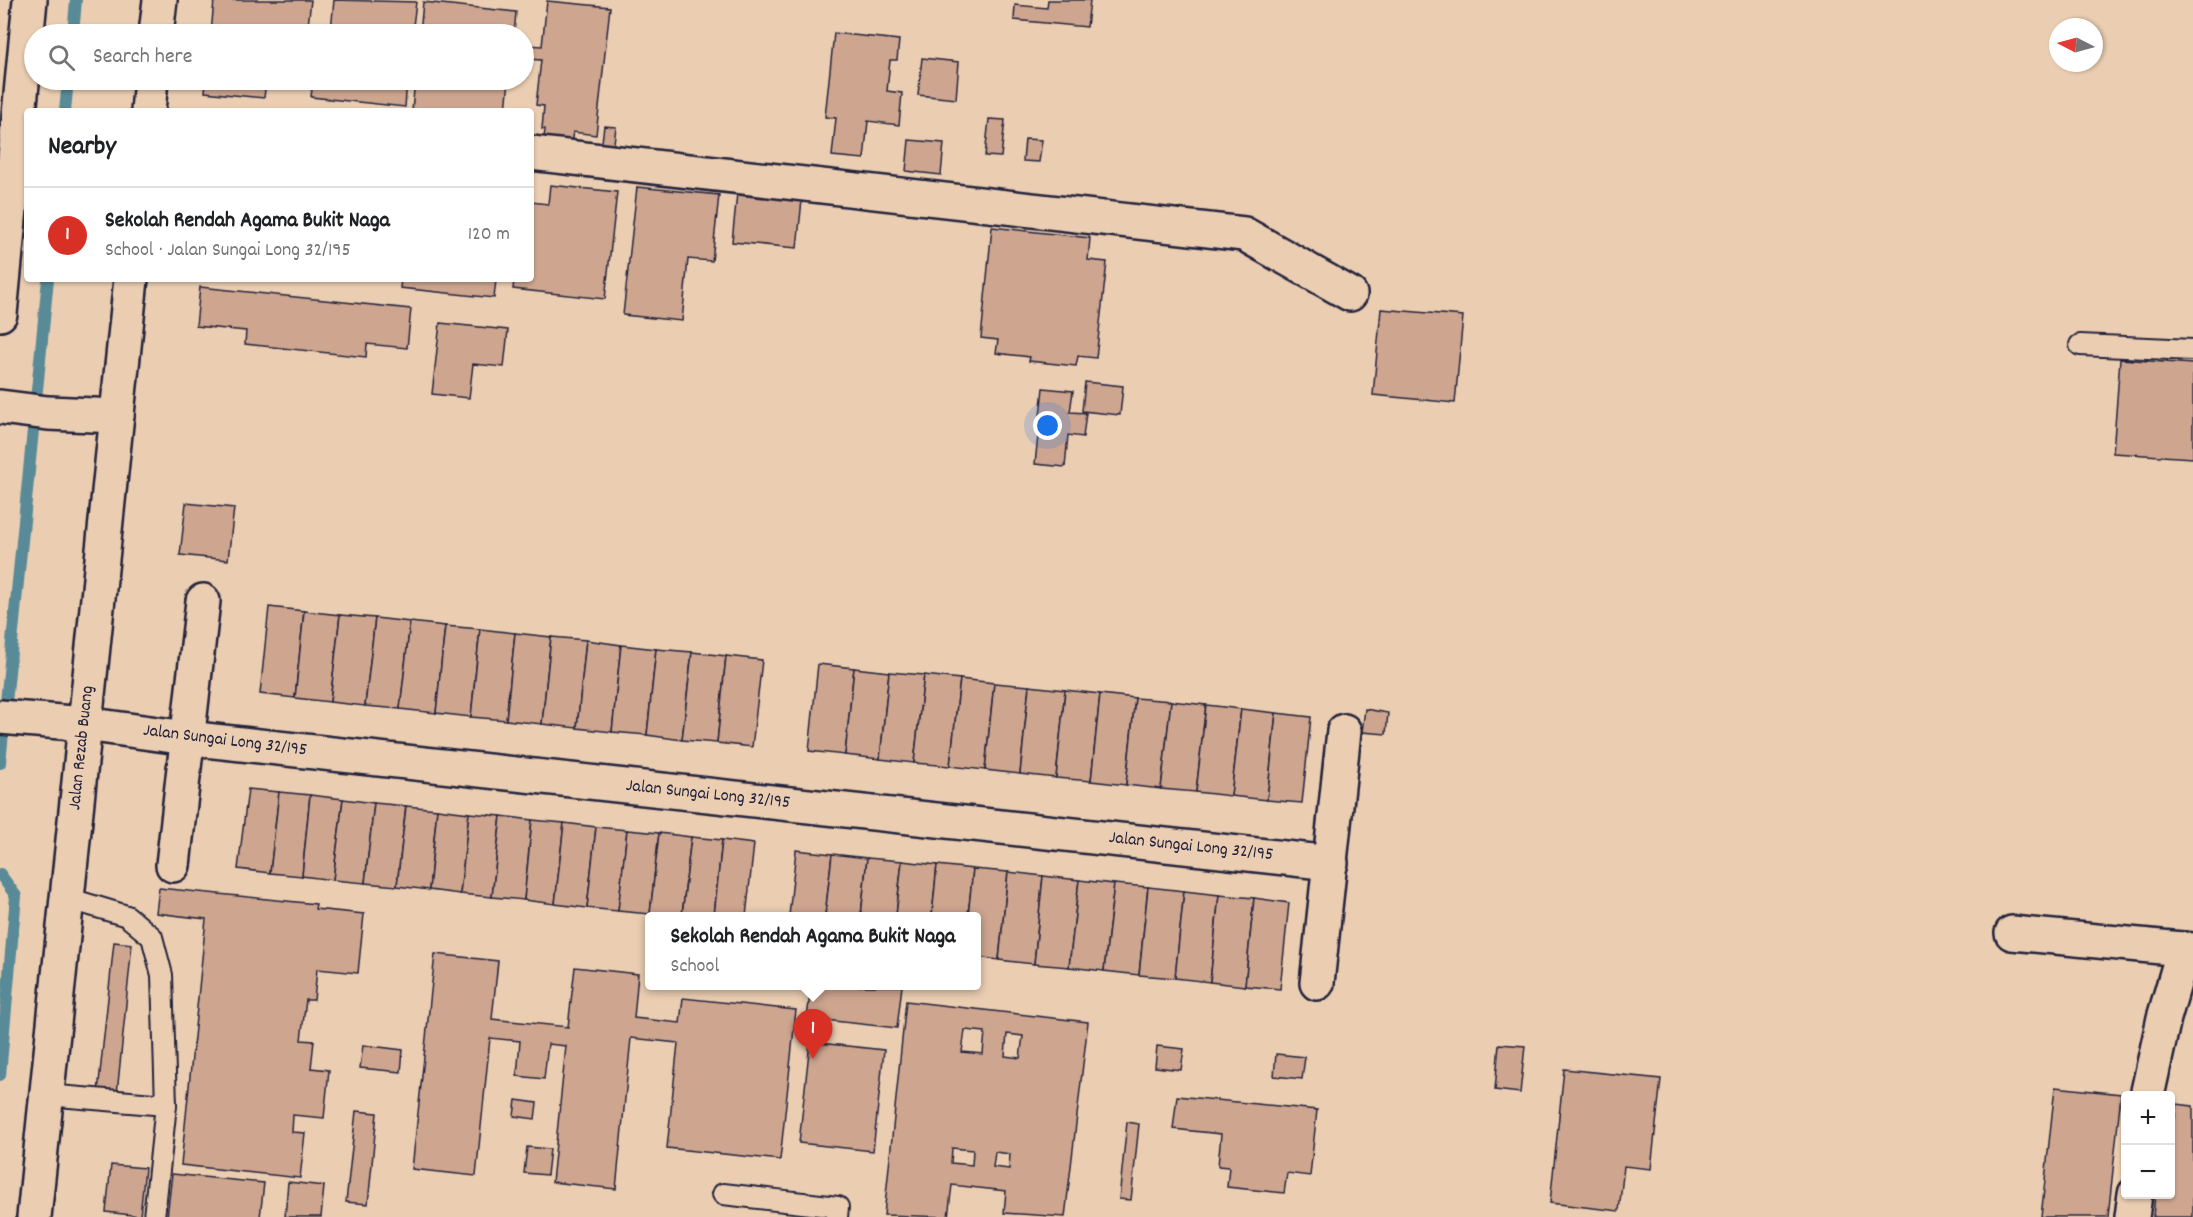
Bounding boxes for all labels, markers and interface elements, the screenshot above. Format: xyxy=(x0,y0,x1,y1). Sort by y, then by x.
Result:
north arrow xyxy=(2049,18,2103,72)
search box xyxy=(24,24,534,90)
icon: search xyxy=(45,41,78,74)
text: Search here xyxy=(93,42,192,73)
text: Nearby xyxy=(48,129,116,166)
text: Sekolah Rendah Agama Bukit Naga xyxy=(105,206,390,237)
text: 1 xyxy=(65,221,70,249)
text: 120 m xyxy=(468,221,510,249)
text: School · Jalan Sungai Long 32/195 xyxy=(105,237,351,265)
your location xyxy=(1033,411,1062,440)
street label: Jalan Rezab Buang xyxy=(63,684,101,811)
street label: Jalan Sungai Long 32/195 xyxy=(142,719,308,763)
street label: Jalan Sungai Long 32/195 xyxy=(625,774,791,816)
street label: Jalan Sungai Long 32/195 xyxy=(1108,826,1274,868)
popup xyxy=(645,912,981,990)
text: Sekolah Rendah Agama Bukit Naga xyxy=(671,922,955,953)
text: School xyxy=(671,953,719,981)
pin: 1 xyxy=(794,1010,832,1059)
map controls xyxy=(2121,1091,2175,1199)
button: + xyxy=(2121,1091,2175,1145)
button: − xyxy=(2121,1145,2175,1199)

